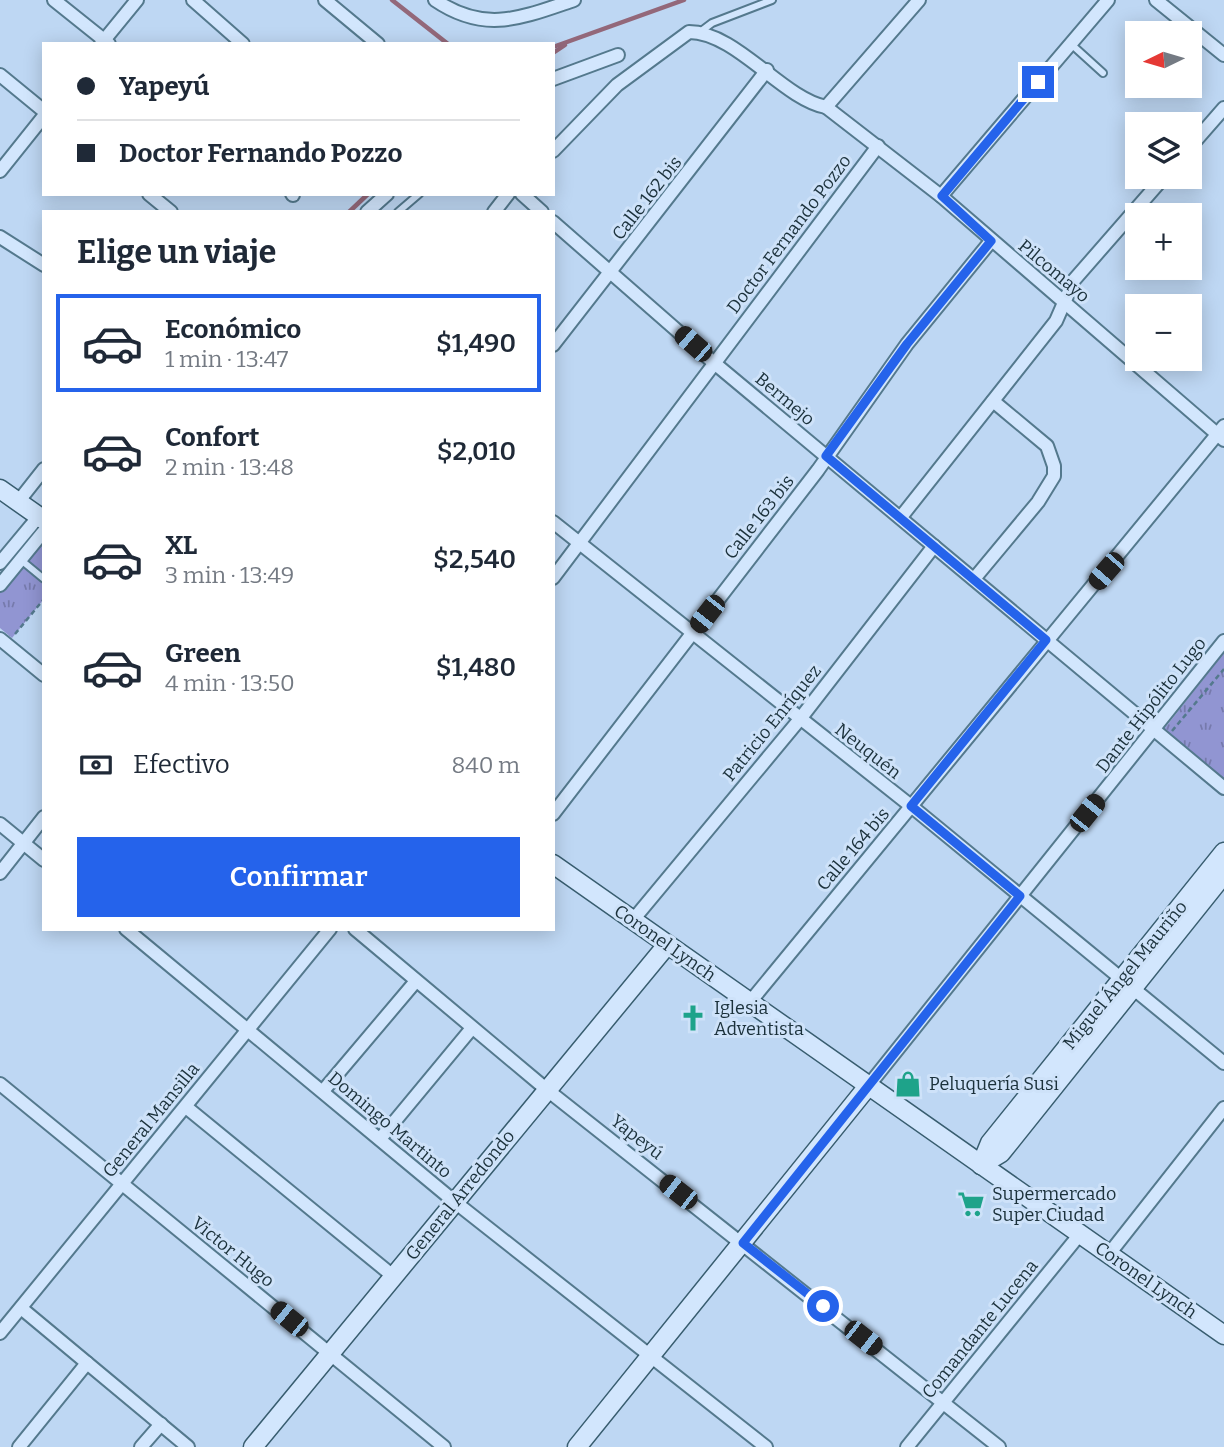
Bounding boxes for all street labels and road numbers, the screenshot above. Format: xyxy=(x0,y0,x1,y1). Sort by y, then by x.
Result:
street label: Doctor Fernando Pozzo xyxy=(722,150,856,318)
street label: Calle 162 bis xyxy=(607,152,687,244)
street label: Pilcomayo xyxy=(1014,235,1094,307)
street label: Bermejo xyxy=(751,368,819,430)
street label: Calle 163 bis xyxy=(719,471,799,563)
street label: Dante Hipólito Lugo xyxy=(1091,633,1211,777)
street label: Patricio Enríquez xyxy=(718,660,826,786)
street label: Neuquén xyxy=(831,718,906,784)
street label: Calle 164 bis xyxy=(812,803,894,895)
street label: Miguel Ángel Mauriño xyxy=(1058,896,1192,1054)
street label: Coronel Lynch xyxy=(610,900,720,986)
street label: General Mansilla xyxy=(98,1058,204,1182)
street label: Domingo Martinto xyxy=(324,1067,456,1183)
street label: Yapeyú xyxy=(606,1110,668,1164)
street label: General Arredondo xyxy=(401,1125,519,1265)
street label: Victor Hugo xyxy=(187,1212,279,1292)
street label: Coronel Lynch xyxy=(1091,1237,1201,1323)
street label: Comandante Lucena xyxy=(917,1255,1043,1403)

